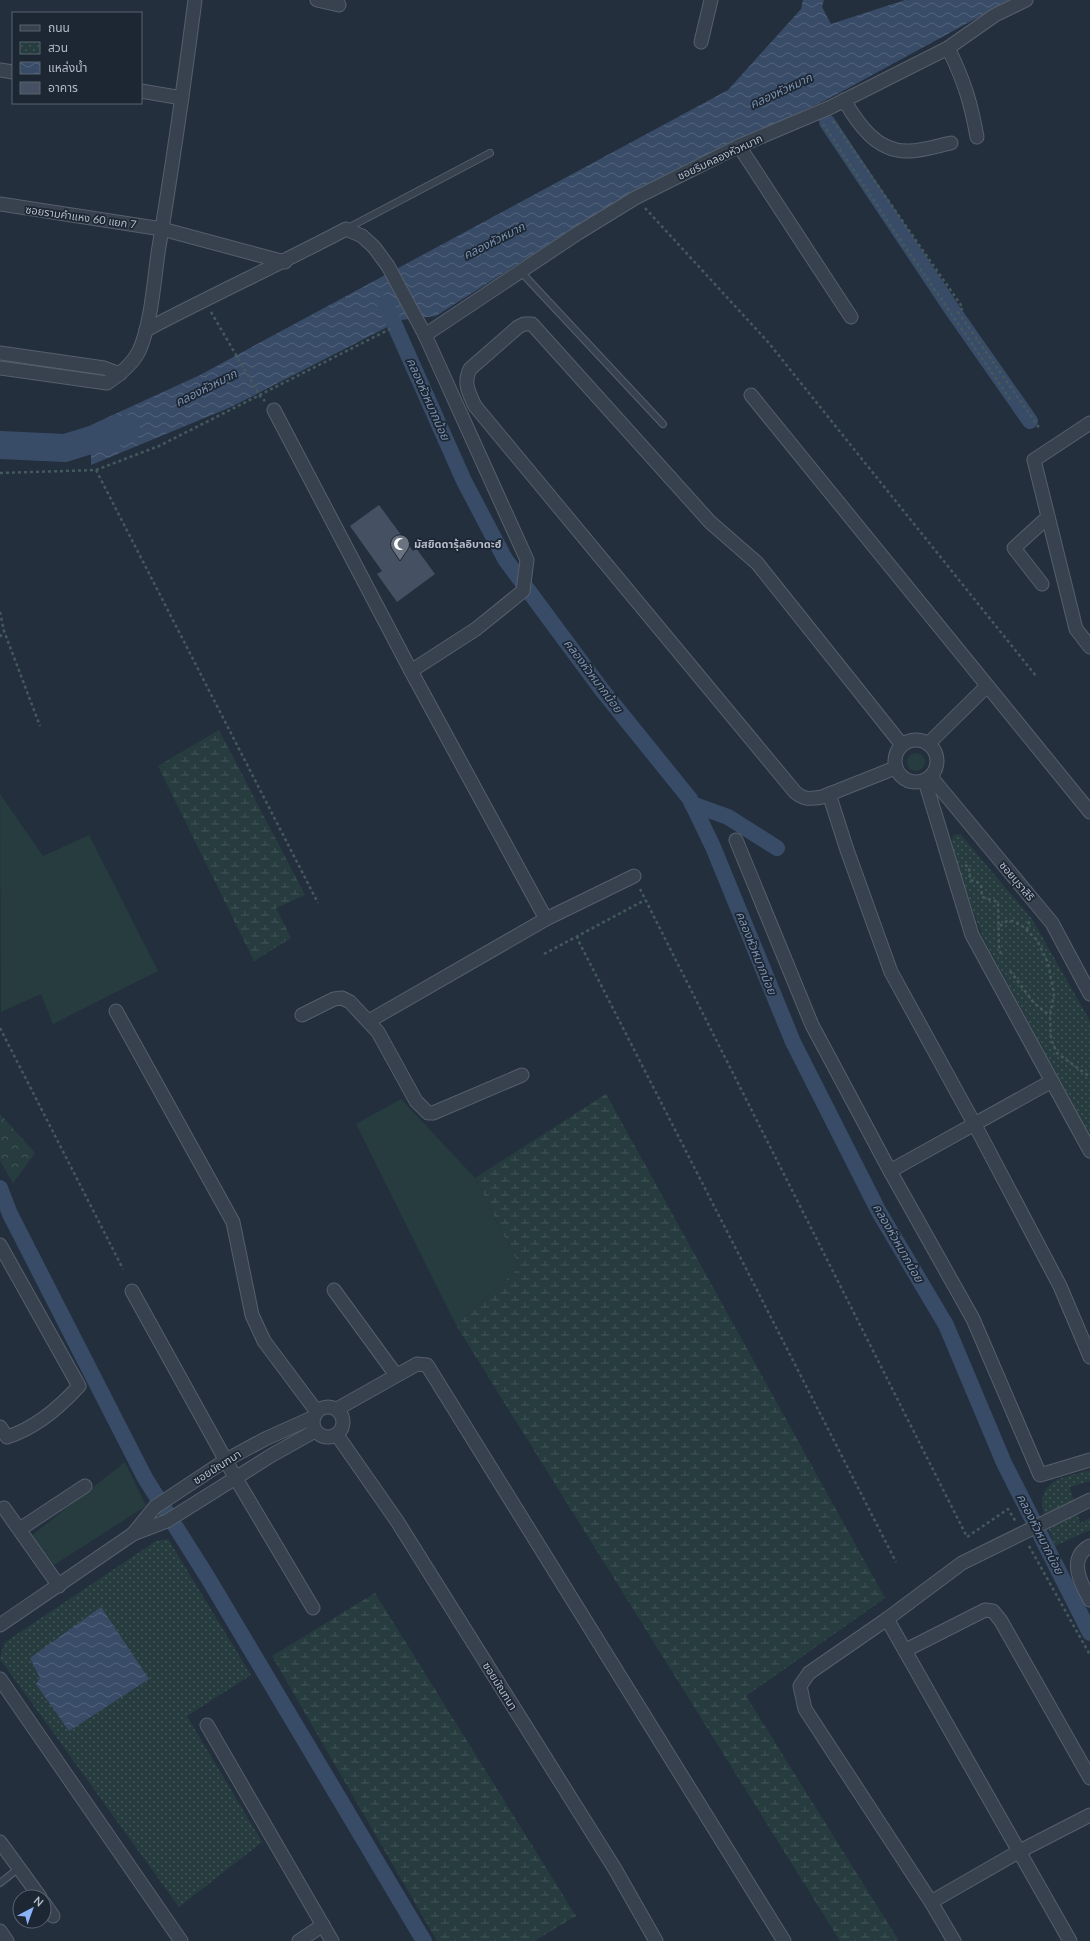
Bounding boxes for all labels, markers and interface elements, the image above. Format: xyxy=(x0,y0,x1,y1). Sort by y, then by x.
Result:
legend xyxy=(12,12,142,104)
text: ถนน xyxy=(48,20,70,35)
text: สวน xyxy=(48,40,68,55)
text: แหล่งน้ำ xyxy=(48,59,87,75)
water label: คลองหัวหมาก xyxy=(747,69,815,112)
text: อาคาร xyxy=(48,80,78,95)
street label: ซอยริมคลองหัวหมาก xyxy=(675,131,764,182)
street label: ซอยรามคำแหง 60 แยก 7 xyxy=(25,202,137,231)
water label: คลองหัวหมาก xyxy=(461,218,528,262)
water label: คลองหัวหมากน้อย xyxy=(404,355,454,443)
water label: คลองหัวหมาก xyxy=(173,365,240,409)
mosque icon: มัสยิดดารุ้ลอิบาดะฮ์ xyxy=(389,533,411,561)
place label: มัสยิดดารุ้ลอิบาดะฮ์ xyxy=(414,537,502,551)
water label: คลองหัวหมากน้อย xyxy=(561,636,627,716)
street label: ซอยบุราสิริ xyxy=(996,858,1038,904)
water label: คลองหัวหมากน้อย xyxy=(733,909,780,997)
water label: คลองหัวหมากน้อย xyxy=(870,1201,927,1286)
street label: ซอยมัณฑนา xyxy=(190,1447,243,1486)
water label: คลองหัวหมากน้อย xyxy=(1014,1491,1068,1577)
street label: ซอยมัณฑนา xyxy=(481,1659,520,1712)
north arrow xyxy=(12,1889,52,1929)
text: N xyxy=(31,1893,46,1909)

